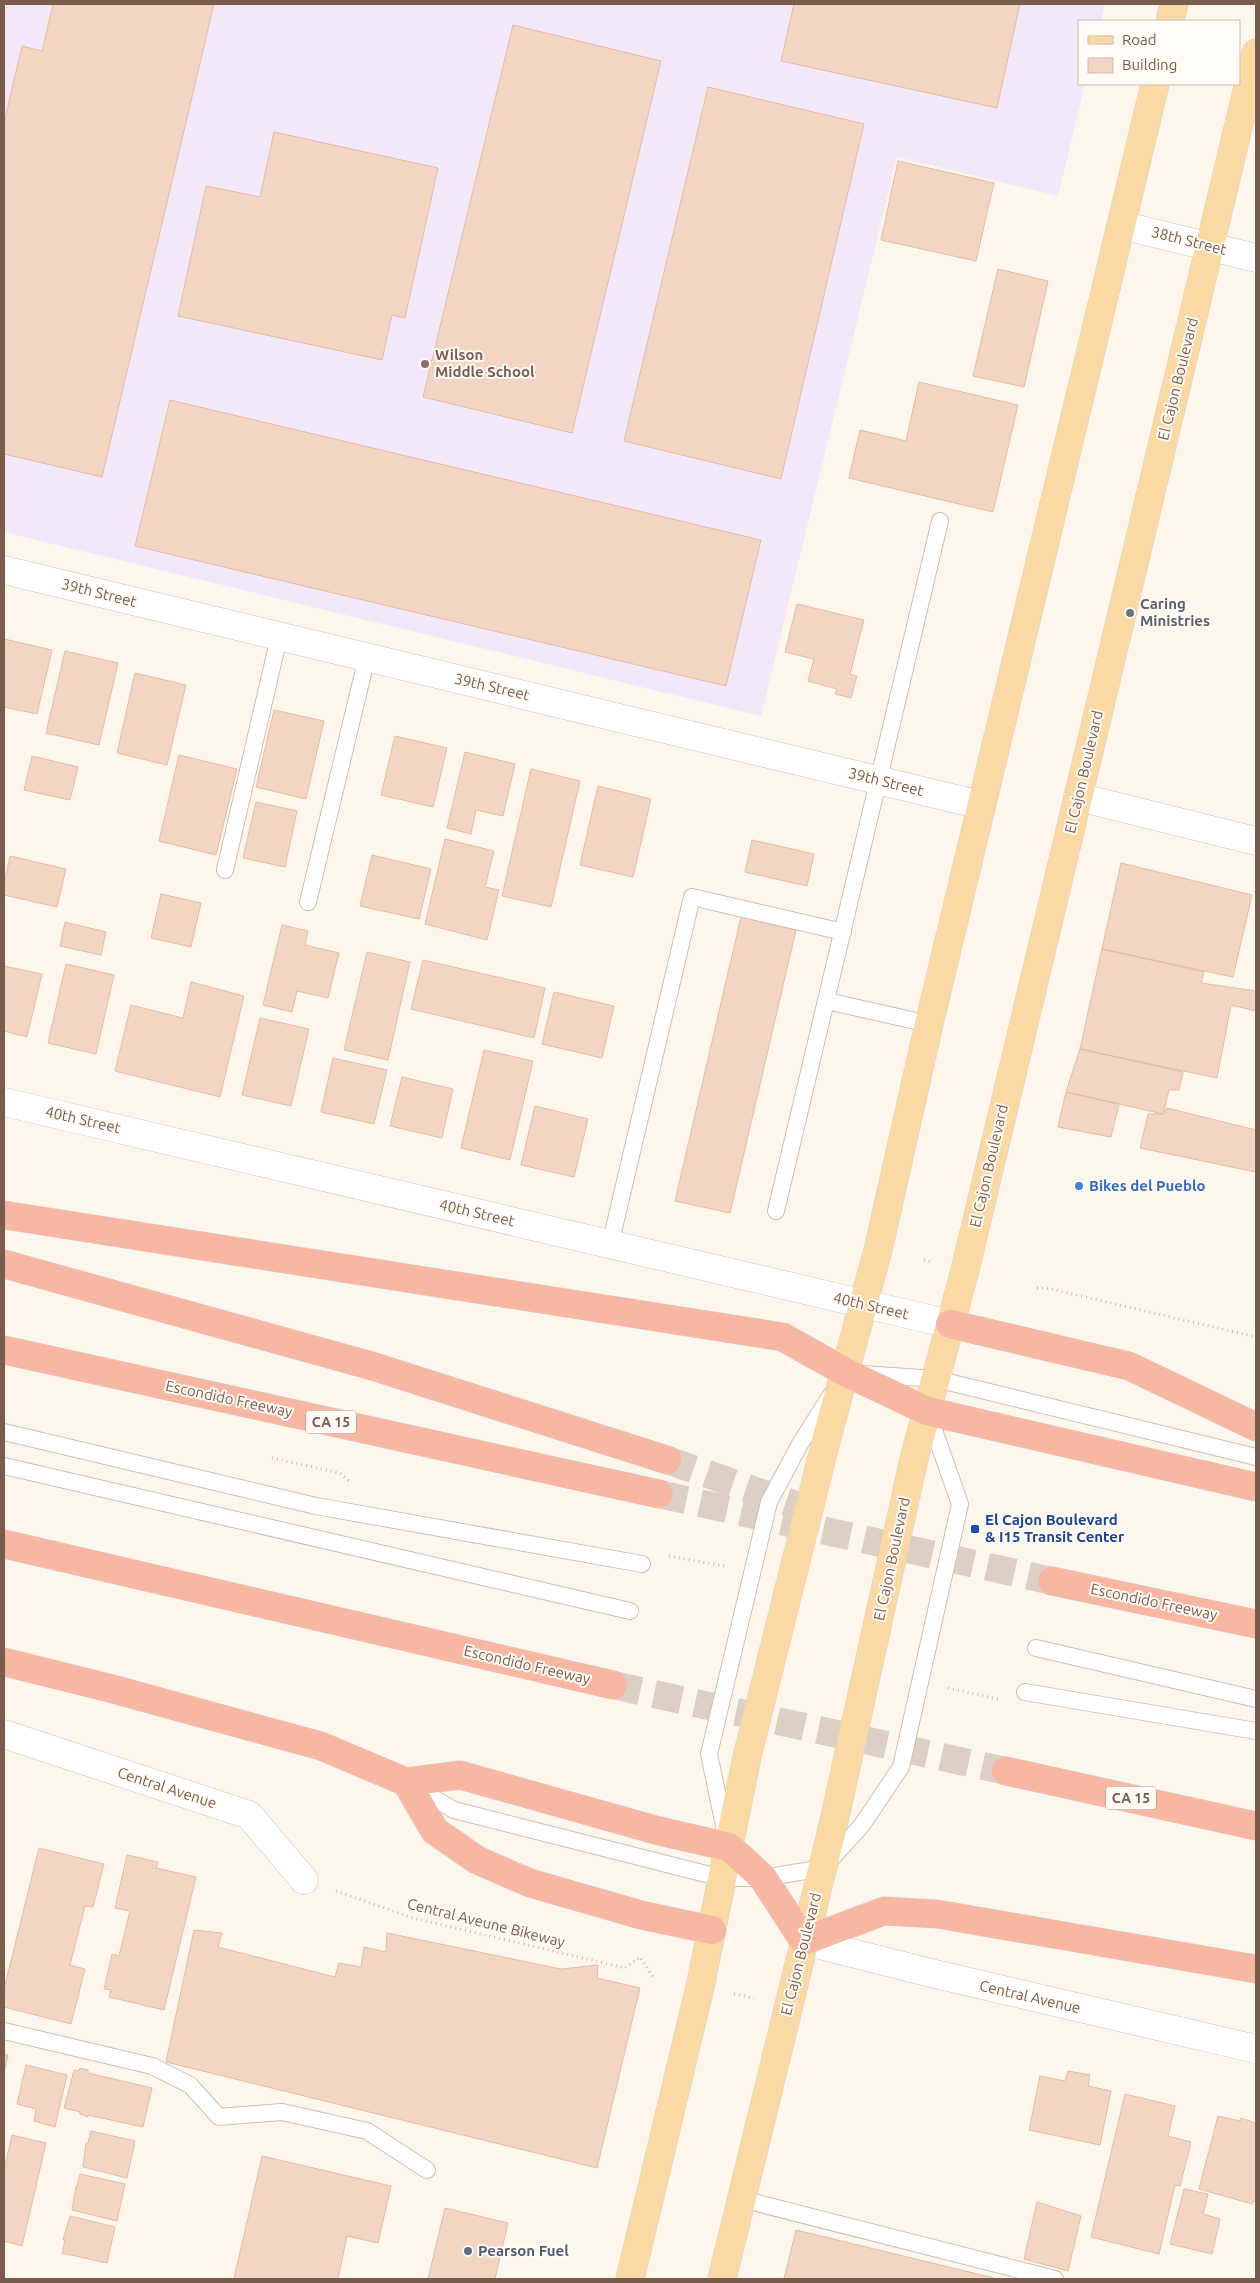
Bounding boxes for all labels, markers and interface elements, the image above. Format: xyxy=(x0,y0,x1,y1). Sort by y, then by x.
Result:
legend xyxy=(1078,20,1240,85)
text: Road xyxy=(1122,31,1157,48)
text: Building xyxy=(1122,56,1177,73)
street label: 38th Street xyxy=(1150,223,1228,258)
street label: El Cajon Boulevard xyxy=(1154,316,1201,442)
place label: Wilson Middle School xyxy=(435,346,535,380)
marker: Wilson Middle School xyxy=(419,358,431,370)
street label: 39th Street xyxy=(60,575,138,610)
place label: Caring Ministries xyxy=(1140,595,1210,629)
marker: Caring Ministries xyxy=(1124,607,1136,619)
street label: 39th Street xyxy=(453,670,531,703)
street label: El Cajon Boulevard xyxy=(1061,709,1106,835)
street label: 39th Street xyxy=(847,764,925,799)
street label: 40th Street xyxy=(44,1103,122,1136)
street label: El Cajon Boulevard xyxy=(966,1103,1011,1229)
place label: Bikes del Pueblo xyxy=(1089,1177,1206,1194)
marker: Bikes del Pueblo xyxy=(1073,1180,1085,1192)
street label: 40th Street xyxy=(438,1196,516,1229)
street label: 40th Street xyxy=(832,1289,910,1322)
street label: Escondido Freeway xyxy=(164,1377,294,1420)
road number: CA 15 xyxy=(306,1410,356,1434)
street label: El Cajon Boulevard xyxy=(870,1496,913,1622)
place label: El Cajon Boulevard & I15 Transit Center xyxy=(985,1511,1125,1545)
marker: El Cajon Boulevard & I15 Transit Center xyxy=(969,1523,981,1535)
street label: Escondido Freeway xyxy=(1089,1580,1219,1623)
street label: Escondido Freeway xyxy=(462,1642,592,1687)
street label: Central Avenue xyxy=(115,1763,219,1812)
road number: CA 15 xyxy=(1106,1786,1156,1810)
street label: El Cajon Boulevard xyxy=(777,1891,824,2017)
street label: Central Aveune Bikeway xyxy=(405,1895,567,1950)
street label: Central Avenue xyxy=(978,1977,1082,2016)
place label: Pearson Fuel xyxy=(478,2242,569,2259)
marker: Pearson Fuel xyxy=(462,2245,474,2257)

